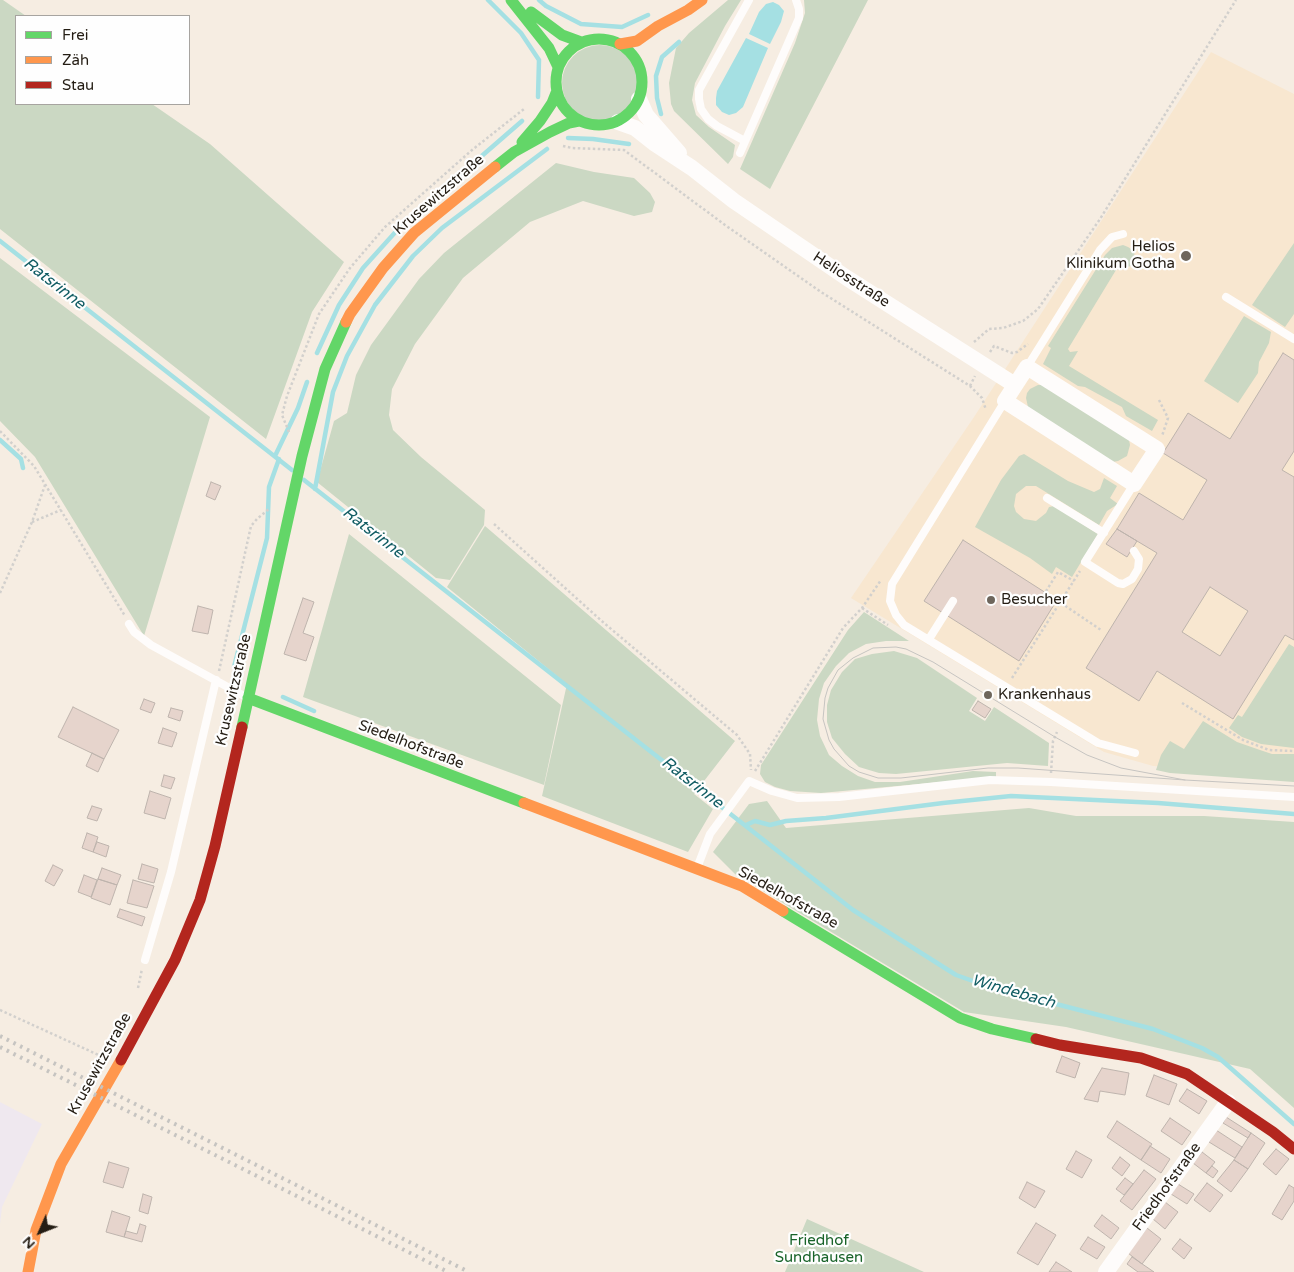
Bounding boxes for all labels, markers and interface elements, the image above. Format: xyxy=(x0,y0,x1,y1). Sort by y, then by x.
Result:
legend xyxy=(15,15,190,105)
text: Frei xyxy=(62,26,88,44)
text: Zäh xyxy=(62,51,89,69)
text: Stau xyxy=(62,76,94,94)
street label: Krusewitzstraße xyxy=(390,151,488,239)
place label: Helios Klinikum Gotha xyxy=(1066,238,1175,273)
street label: Heliosstraße xyxy=(809,248,893,312)
marker: Helios Klinikum Gotha xyxy=(1179,249,1193,263)
water label: Ratsrinne xyxy=(19,254,89,314)
water label: Ratsrinne xyxy=(338,503,408,563)
place label: Besucher xyxy=(1001,591,1068,609)
marker: Besucher xyxy=(985,594,997,606)
street label: Krusewitzstraße xyxy=(212,632,256,748)
place label: Krankenhaus xyxy=(998,686,1091,704)
marker: Krankenhaus xyxy=(982,689,994,701)
street label: Siedelhofstraße xyxy=(356,717,466,773)
water label: Ratsrinne xyxy=(657,753,727,813)
street label: Siedelhofstraße xyxy=(735,863,841,933)
water label: Windebach xyxy=(969,971,1057,1013)
street label: Krusewitzstraße xyxy=(64,1010,136,1118)
street label: Friedhofstraße xyxy=(1129,1139,1205,1235)
north arrow xyxy=(15,1207,65,1257)
park label: Friedhof Sundhausen xyxy=(775,1232,863,1267)
text: N xyxy=(19,1233,39,1253)

